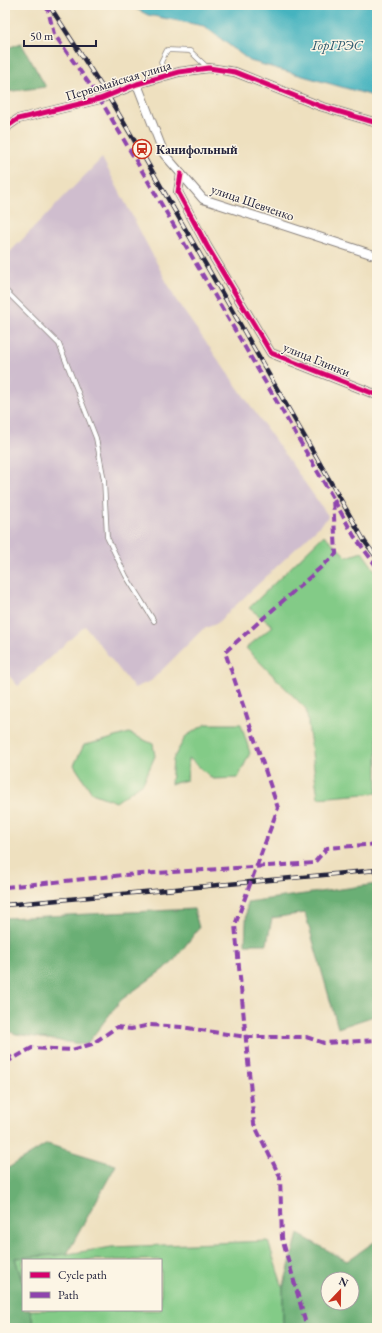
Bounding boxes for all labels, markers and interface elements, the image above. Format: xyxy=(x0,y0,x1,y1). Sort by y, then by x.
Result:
scale bar xyxy=(24,22,96,48)
text: 50 m xyxy=(30,28,54,44)
water label: ГорГРЭС xyxy=(311,36,363,54)
street label: Первомайская улица xyxy=(63,56,174,105)
station icon: Канифольный xyxy=(131,138,153,160)
place label: Канифольный xyxy=(156,141,238,158)
street label: улица Шевченко xyxy=(209,180,297,225)
street label: улица Глинки xyxy=(281,338,353,381)
legend xyxy=(22,1259,162,1311)
text: Cycle path xyxy=(58,1267,107,1283)
north arrow xyxy=(320,1271,360,1311)
text: N xyxy=(337,1274,351,1290)
text: Path xyxy=(58,1287,79,1303)

